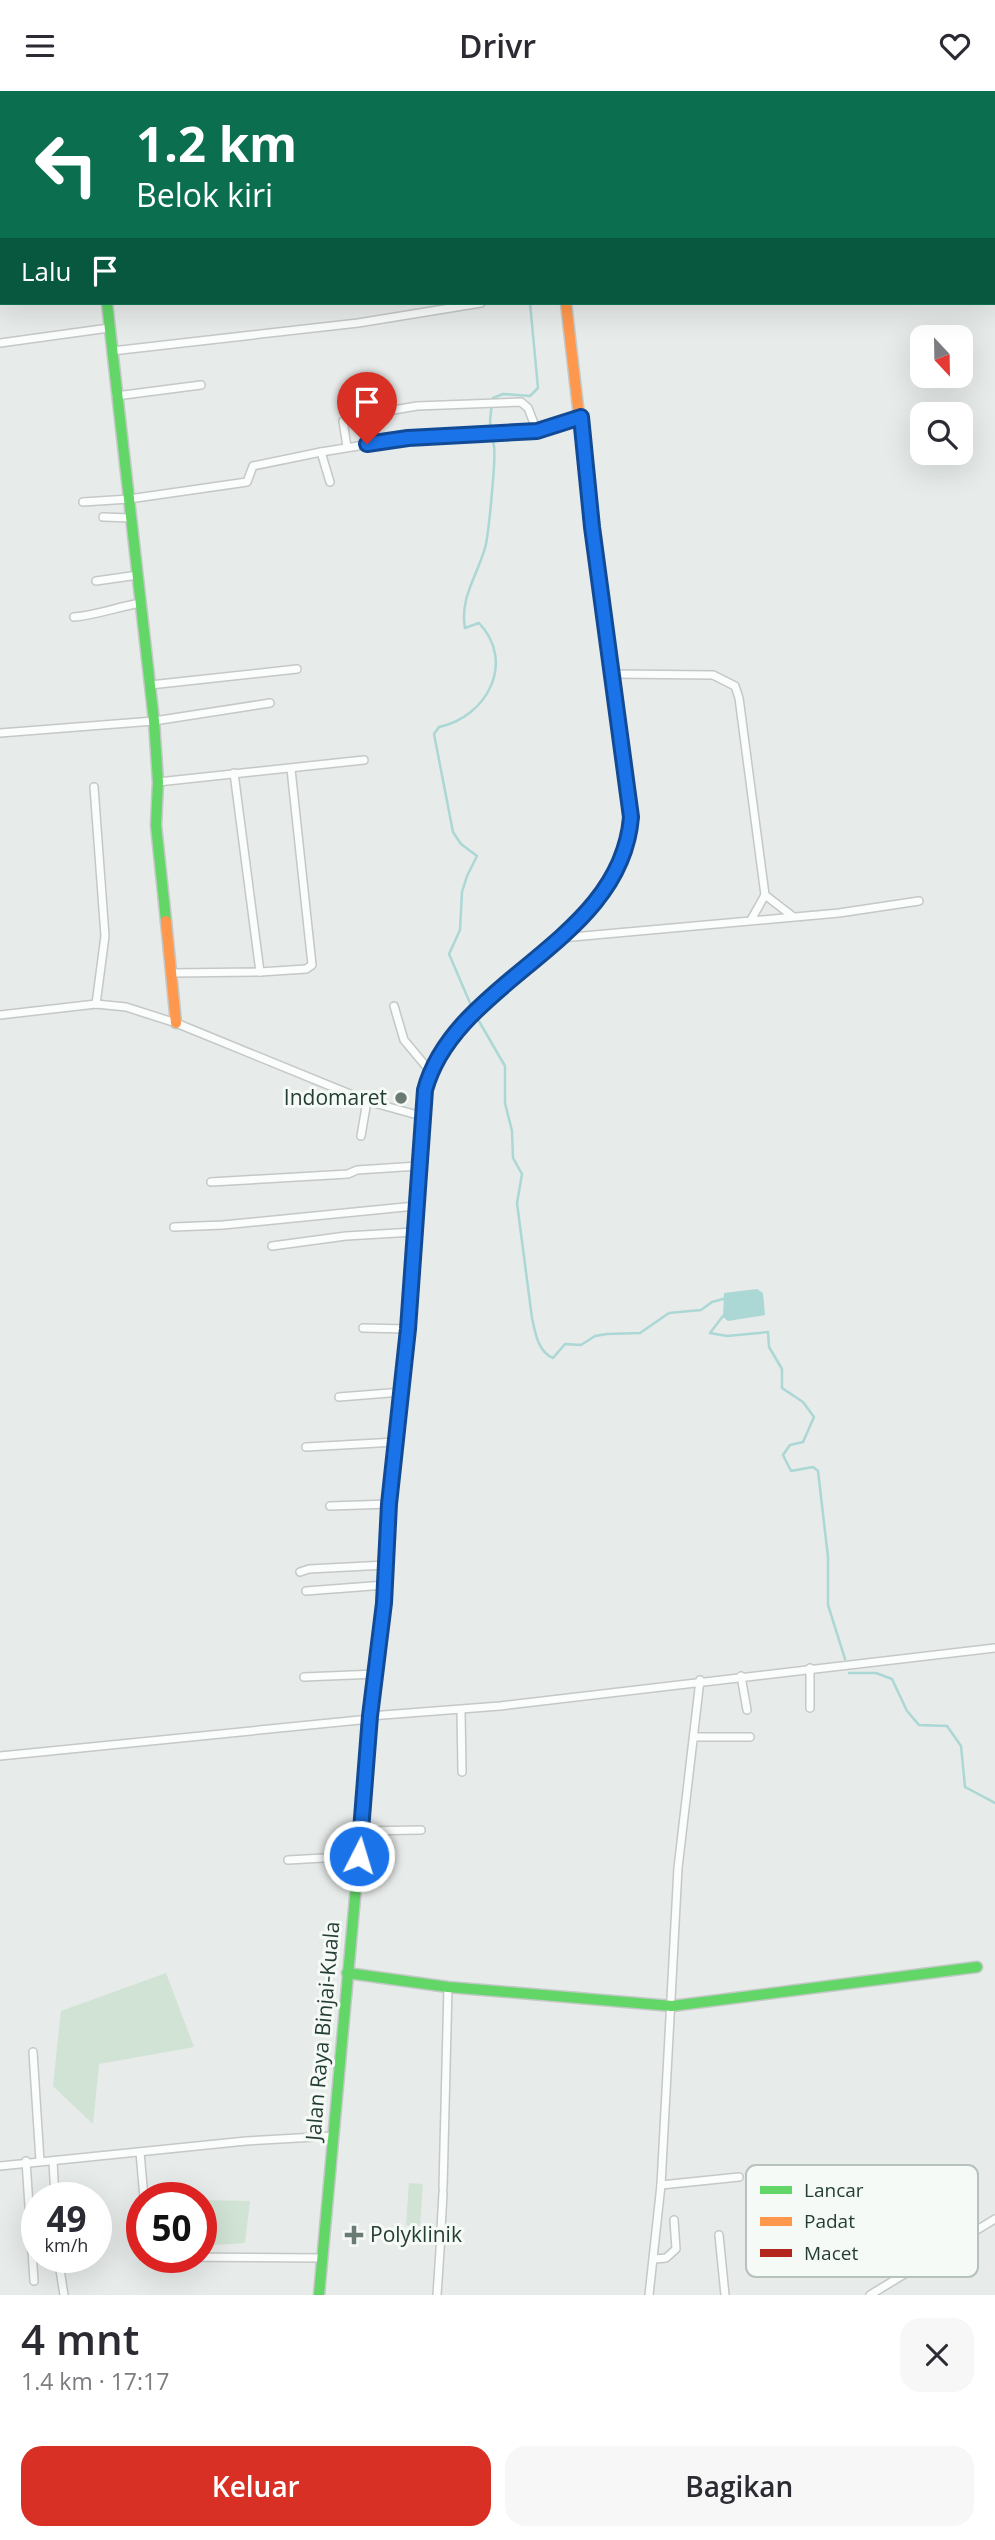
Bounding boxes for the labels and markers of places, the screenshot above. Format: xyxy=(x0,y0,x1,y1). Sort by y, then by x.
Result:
pin xyxy=(337,372,397,444)
place label: Indomaret xyxy=(284,1083,387,1111)
marker: Indomaret xyxy=(393,1090,409,1106)
place label: Polyklinik xyxy=(370,2220,462,2248)
marker: Polyklinik xyxy=(344,2225,364,2245)

